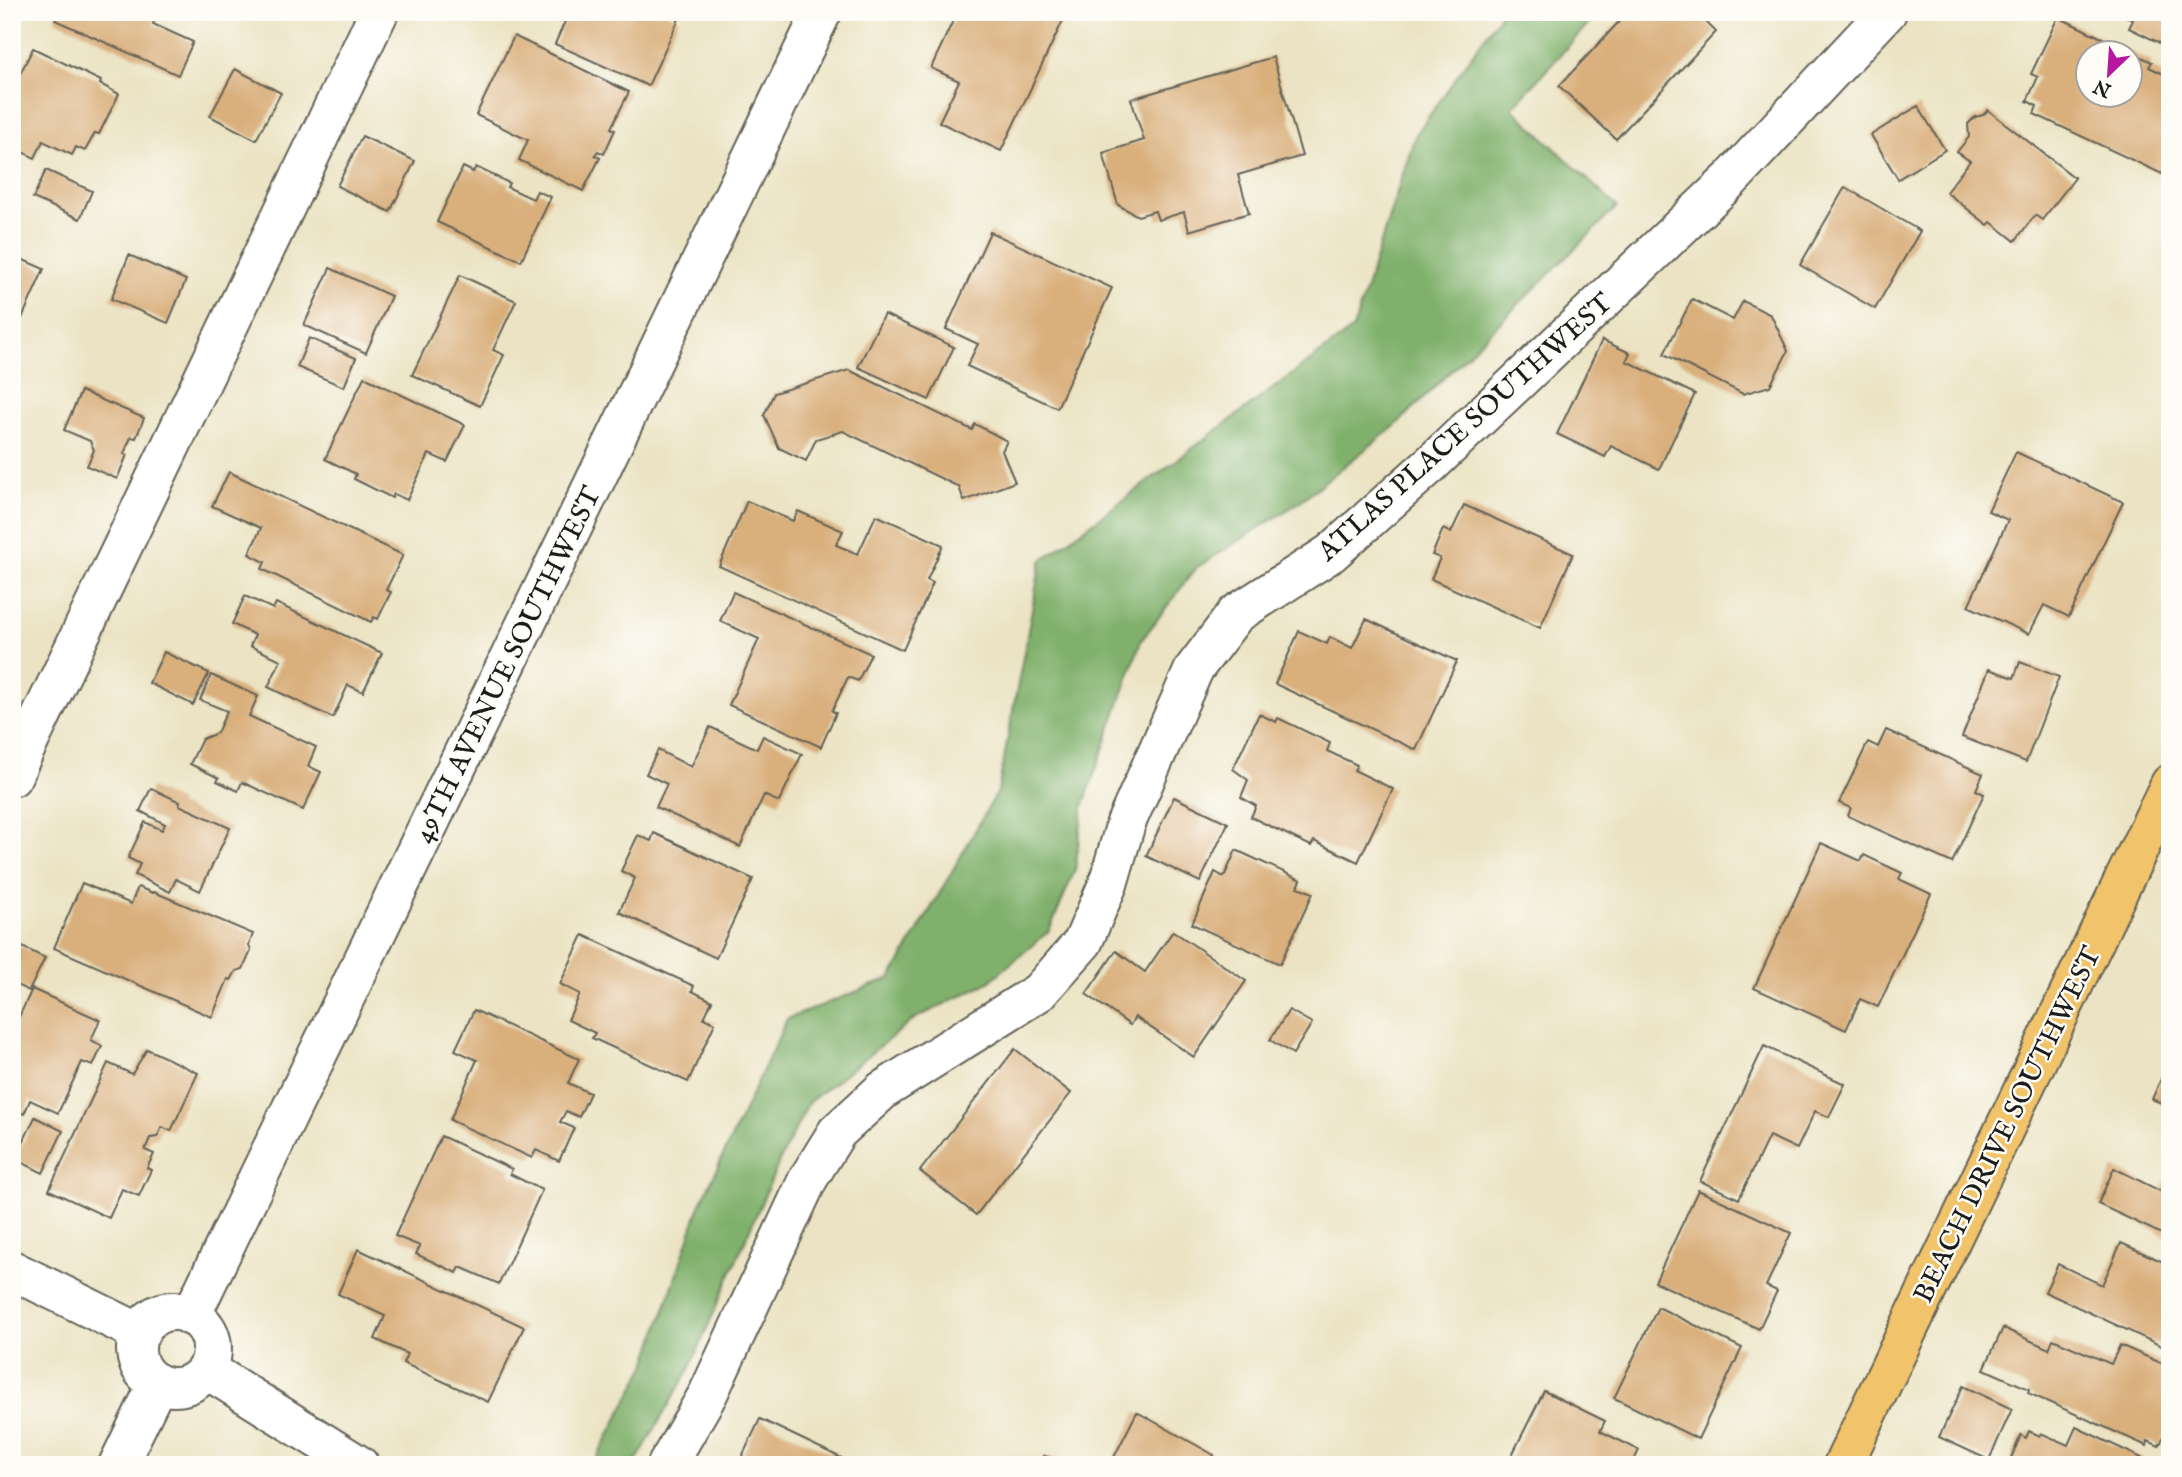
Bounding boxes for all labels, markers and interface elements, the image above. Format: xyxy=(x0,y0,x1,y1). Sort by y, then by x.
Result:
north arrow xyxy=(2074,38,2144,108)
text: N xyxy=(2090,73,2116,102)
street label: ATLAS PLACE SOUTHWEST xyxy=(1310,286,1621,570)
street label: 49TH AVENUE SOUTHWEST xyxy=(407,481,610,849)
street label: BEACH DRIVE SOUTHWEST xyxy=(1907,941,2110,1309)

